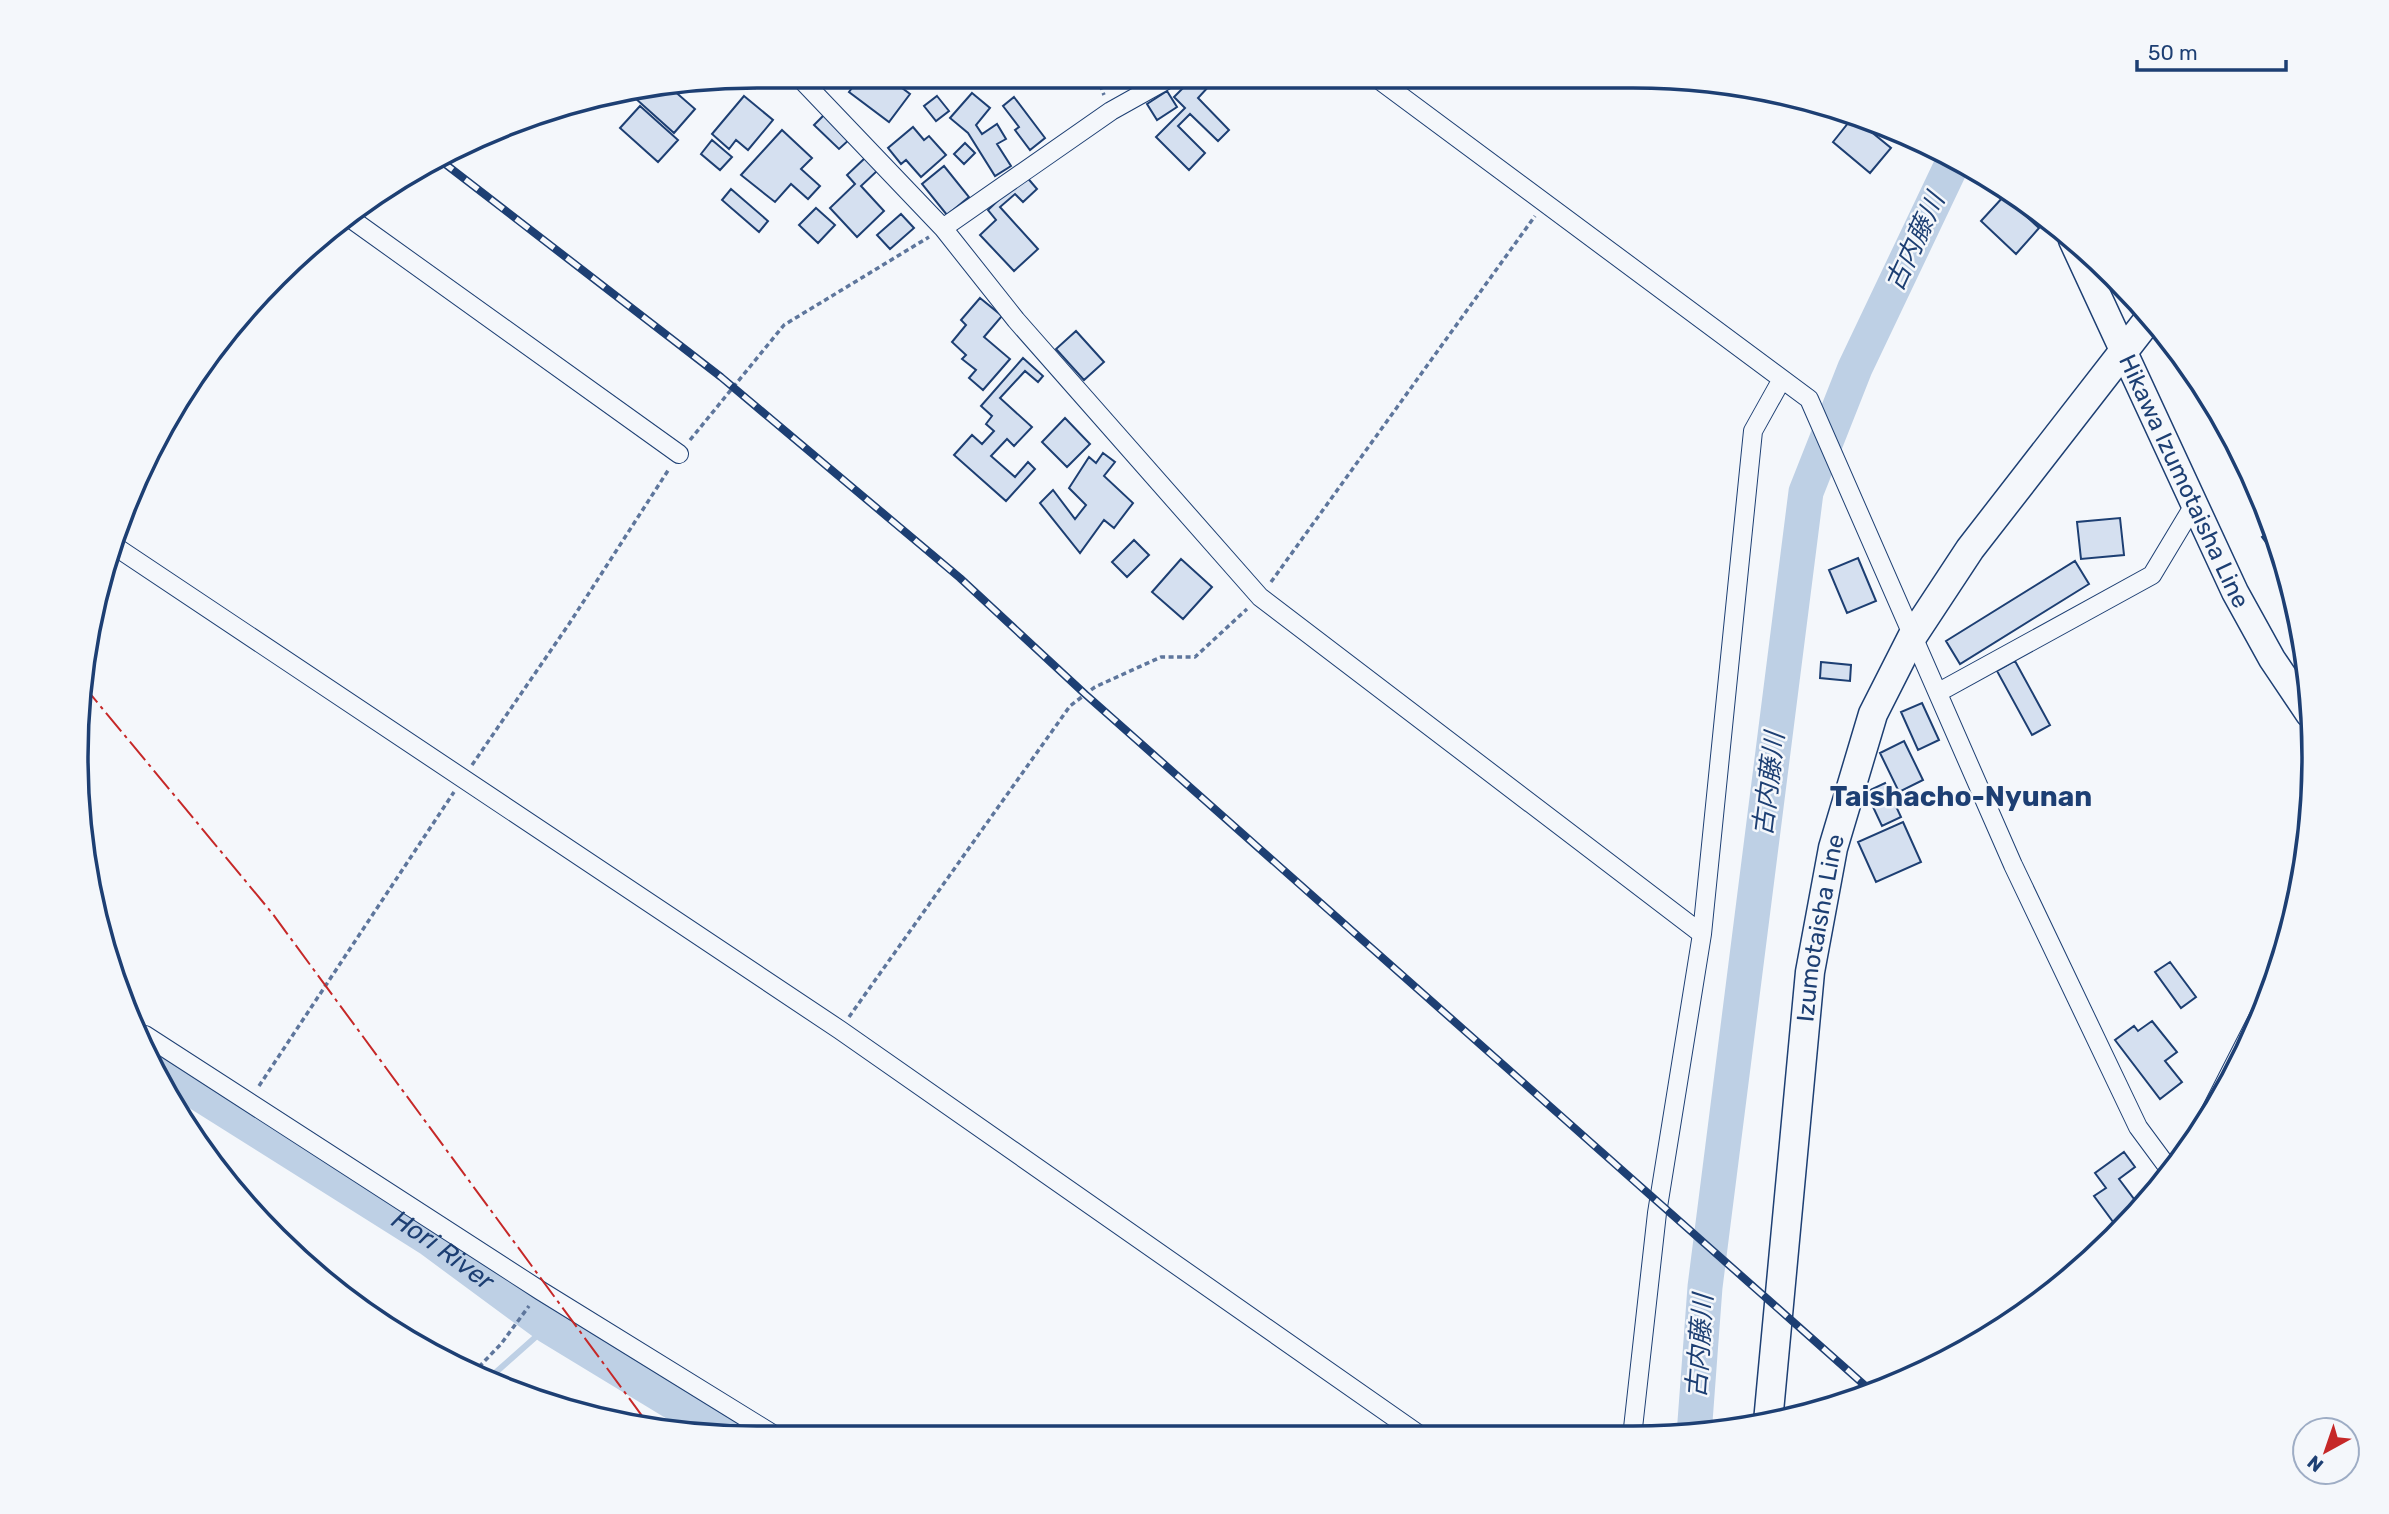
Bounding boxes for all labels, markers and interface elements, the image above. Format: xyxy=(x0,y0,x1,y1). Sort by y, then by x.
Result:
scale bar xyxy=(2137,28,2286,72)
text: 50 m xyxy=(2148,40,2198,65)
water label: 古内藤川 xyxy=(1879,186,1952,296)
street label: Hikawa Izumotaisha Line xyxy=(2113,350,2255,613)
water label: 古内藤川 xyxy=(1747,728,1791,838)
district label: Taishacho-Nyunan xyxy=(1830,780,2092,813)
street label: Izumotaisha Line xyxy=(1791,831,1850,1023)
water label: Hori River xyxy=(386,1203,501,1297)
water label: 古内藤川 xyxy=(1681,1290,1719,1399)
north arrow xyxy=(2291,1416,2361,1486)
text: N xyxy=(2303,1450,2328,1477)

